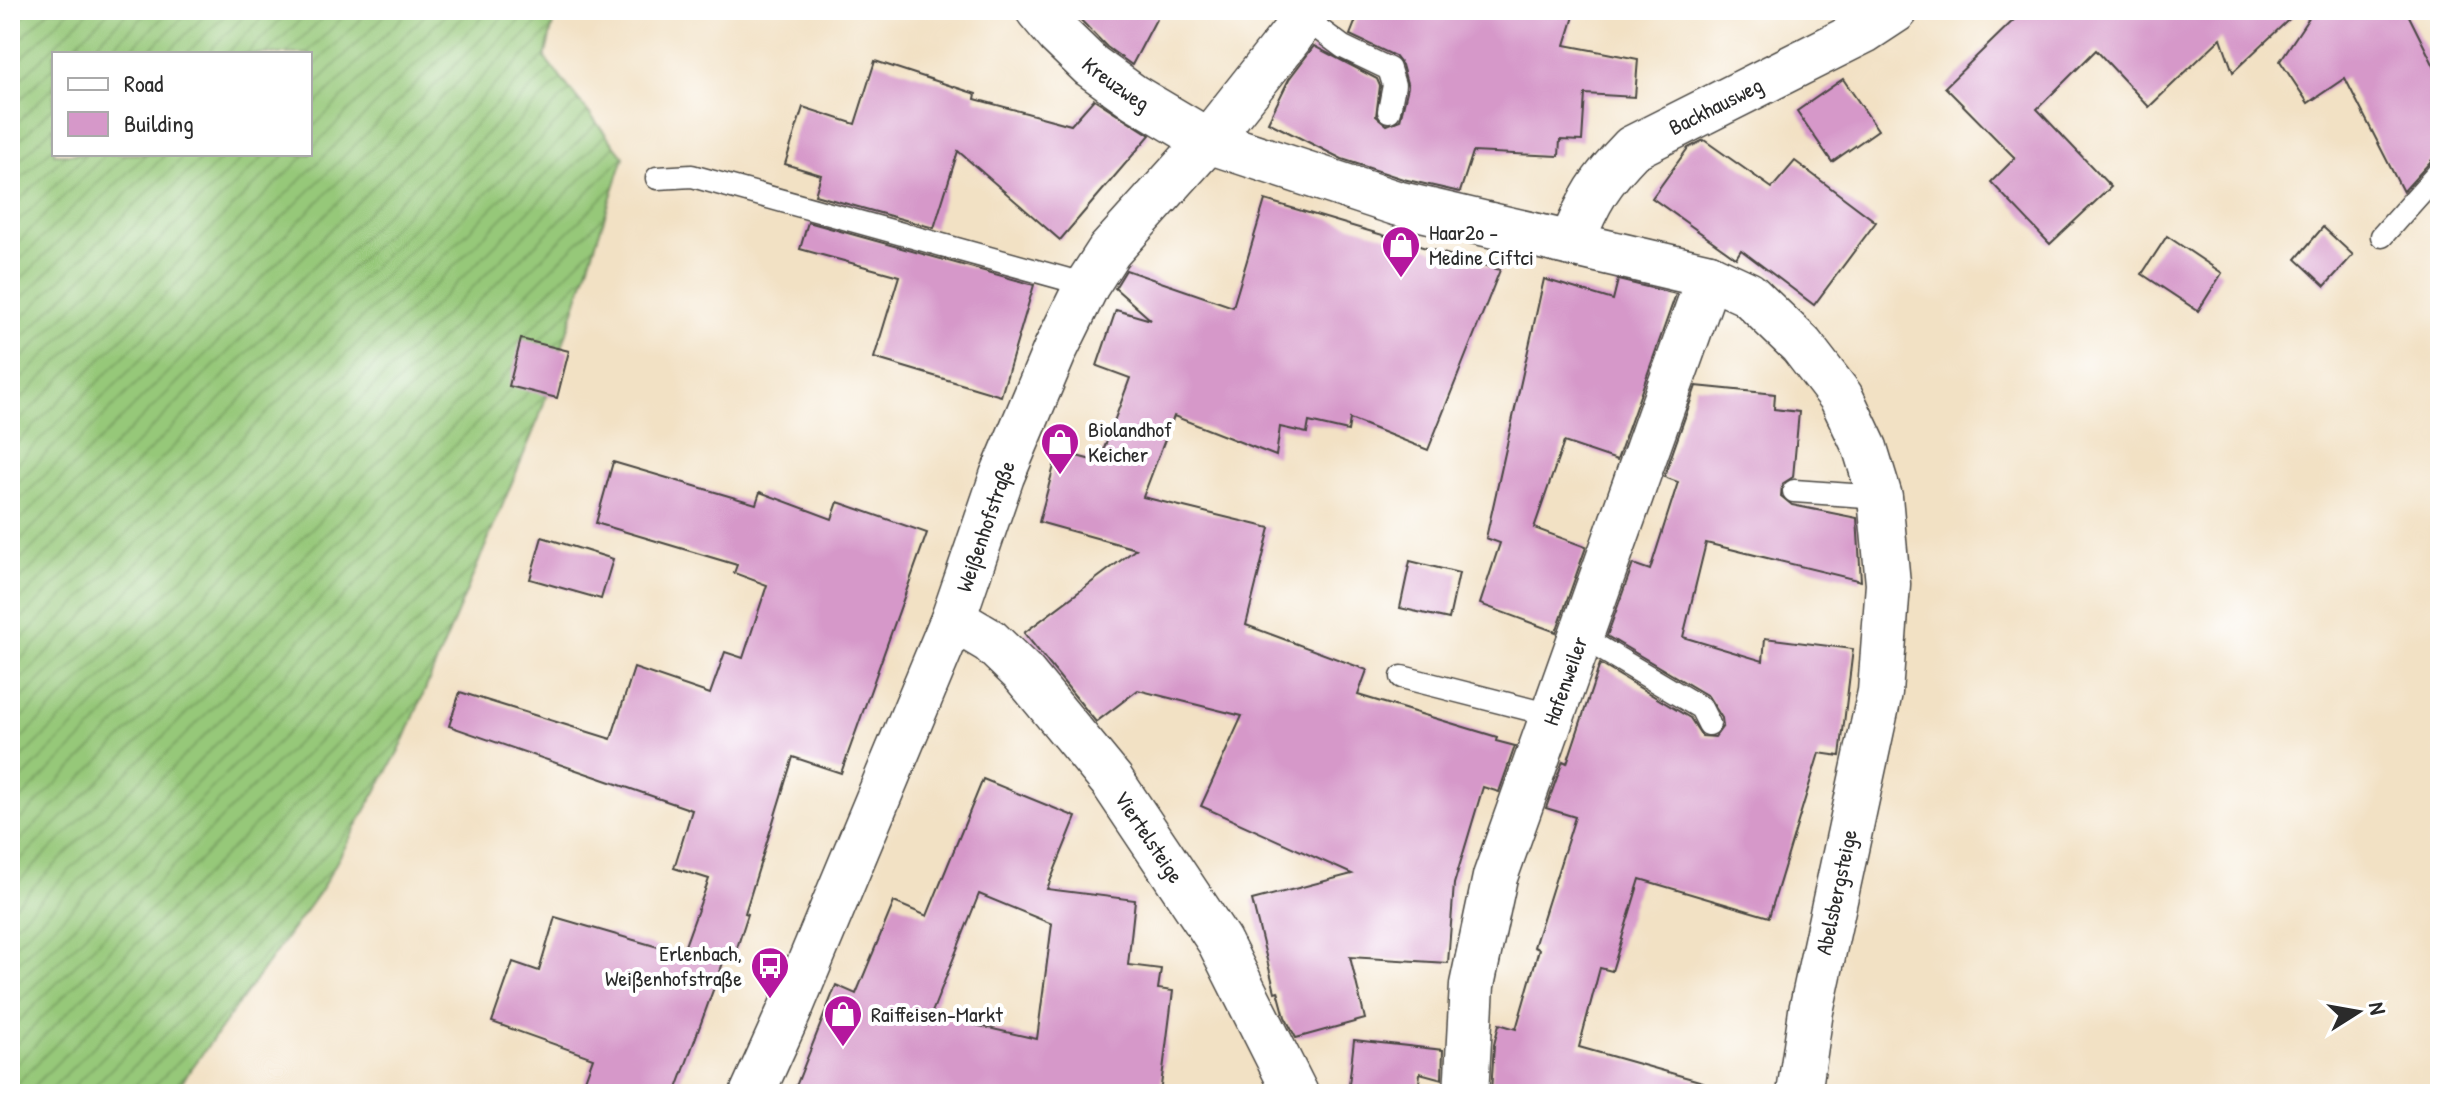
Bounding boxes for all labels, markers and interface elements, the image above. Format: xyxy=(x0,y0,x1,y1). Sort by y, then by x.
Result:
street label: Kreuzweg xyxy=(1075,50,1155,118)
legend xyxy=(52,52,312,156)
text: Road xyxy=(124,67,163,99)
street label: Backhausweg xyxy=(1663,70,1767,142)
text: Building xyxy=(124,107,194,139)
place label: Haar2o - Medine Ciftci xyxy=(1429,217,1534,272)
shop icon: Haar2o - Medine Ciftci xyxy=(1380,224,1422,279)
place label: Biolandhof Keicher xyxy=(1088,414,1172,469)
shop icon: Biolandhof Keicher xyxy=(1039,421,1081,476)
street label: Weißenhofstraße xyxy=(948,456,1022,596)
street label: Hafenweiler xyxy=(1535,632,1595,729)
street label: Viertelsteige xyxy=(1108,785,1191,889)
street label: Abelsbergsteige xyxy=(1808,826,1864,957)
place label: Erlenbach, Weißenhofstraße xyxy=(605,938,742,993)
bus stop icon: Erlenbach, Weißenhofstraße xyxy=(749,945,791,1000)
north arrow xyxy=(2318,972,2398,1052)
shop icon: Raiffeisen-Markt xyxy=(822,993,864,1048)
place label: Raiffeisen-Markt xyxy=(871,999,1003,1029)
text: N xyxy=(2362,1000,2394,1017)

